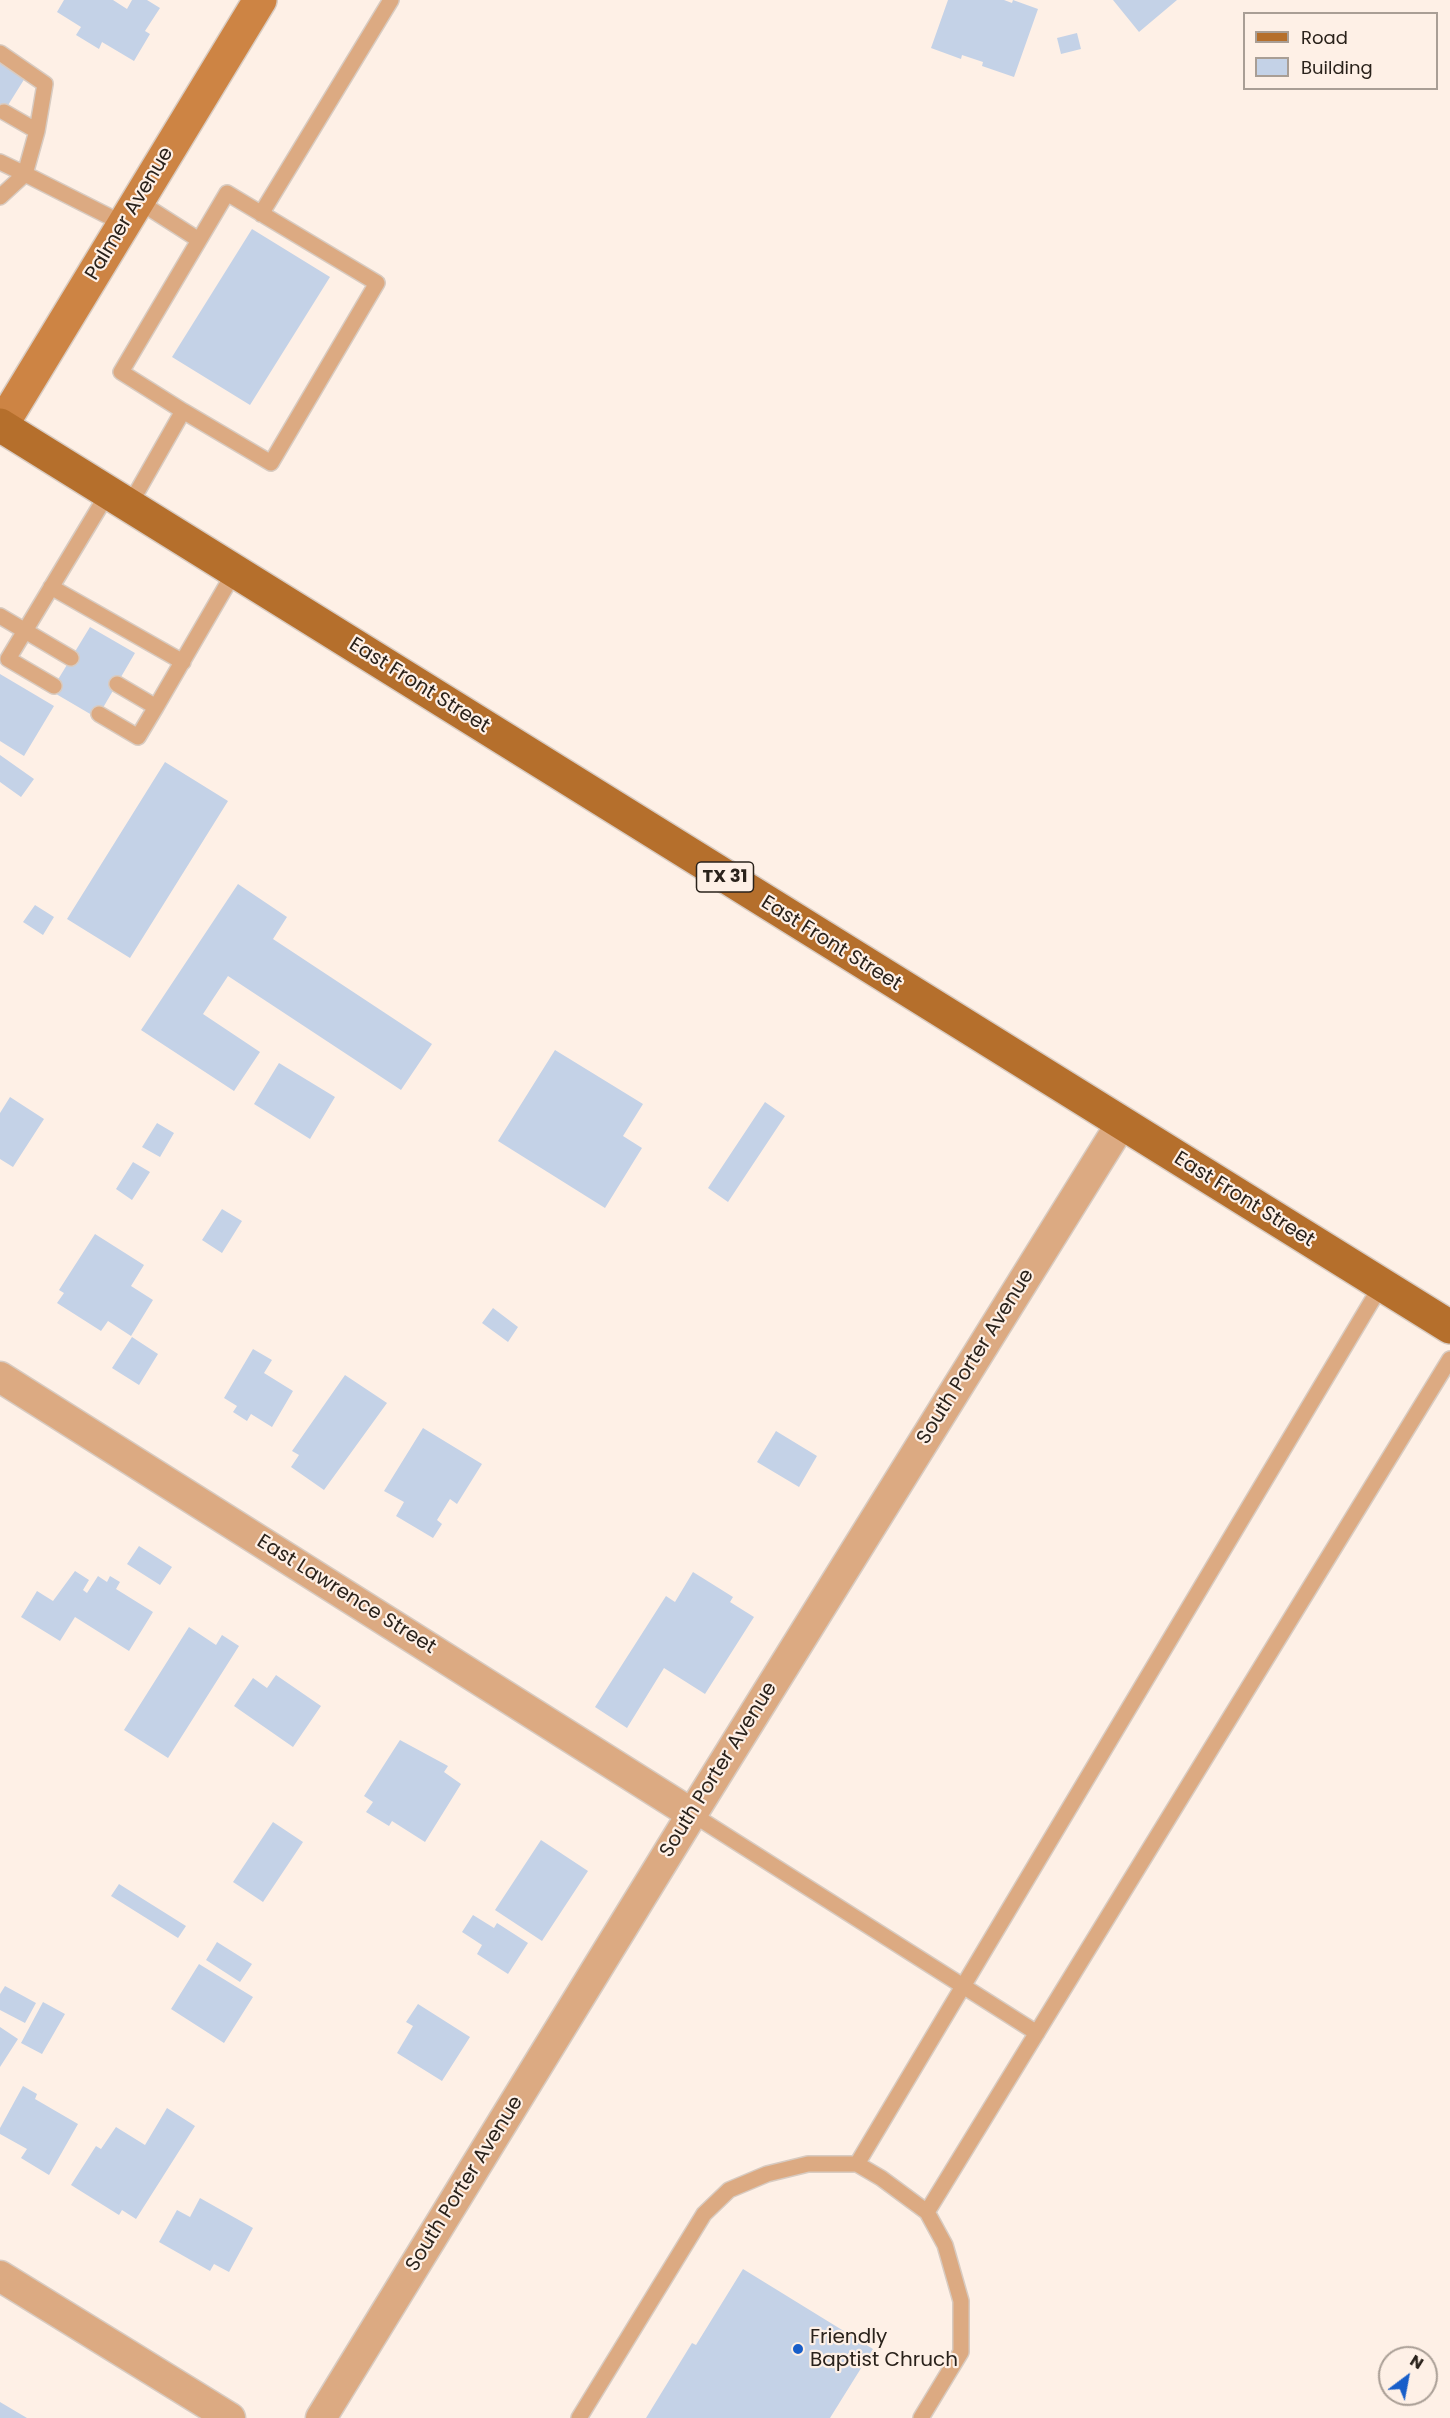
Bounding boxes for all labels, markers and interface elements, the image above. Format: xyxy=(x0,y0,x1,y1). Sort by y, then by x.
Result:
legend xyxy=(1243,12,1438,90)
text: Road xyxy=(1301,25,1348,50)
text: Building xyxy=(1301,55,1373,80)
street label: Palmer Avenue xyxy=(81,143,179,285)
street label: East Front Street xyxy=(344,633,494,739)
road number: TX 31 xyxy=(696,862,754,892)
street label: East Front Street xyxy=(756,891,906,997)
street label: East Front Street xyxy=(1169,1147,1319,1253)
street label: South Porter Avenue xyxy=(912,1265,1040,1449)
street label: East Lawrence Street xyxy=(252,1530,440,1660)
street label: South Porter Avenue xyxy=(655,1678,783,1862)
street label: South Porter Avenue xyxy=(401,2092,529,2276)
place label: Friendly Baptist Chruch xyxy=(810,2326,958,2373)
marker: Friendly Baptist Chruch xyxy=(791,2342,805,2356)
north arrow xyxy=(1378,2346,1438,2406)
text: N xyxy=(1406,2349,1428,2375)

